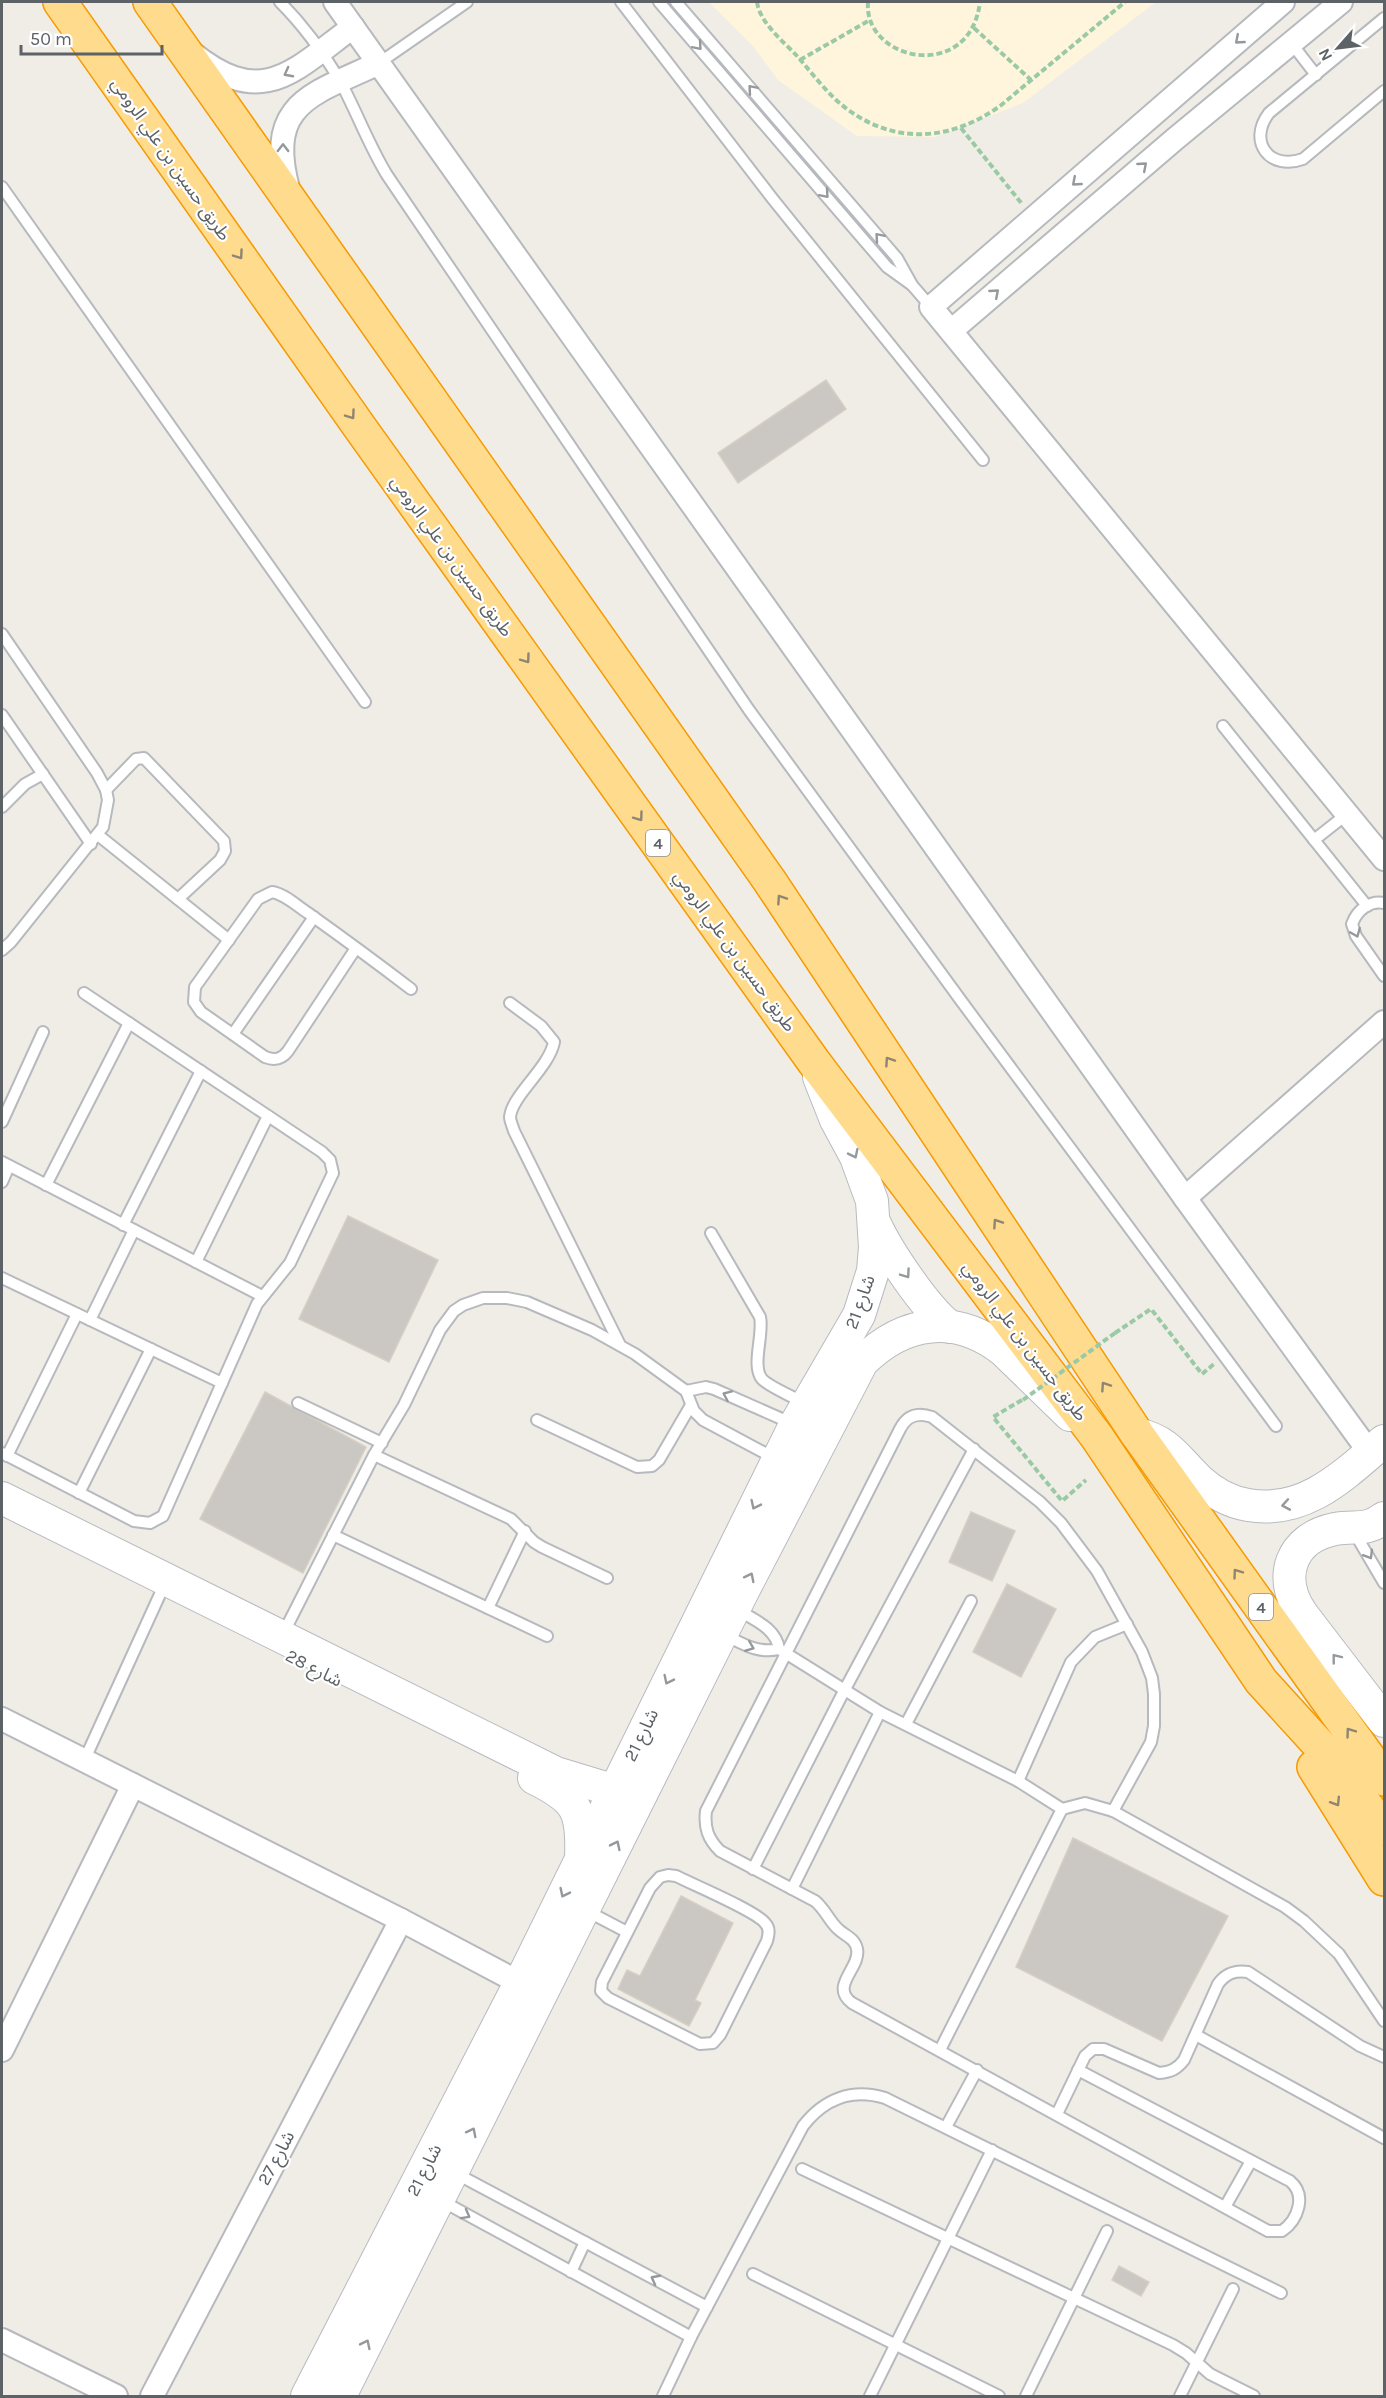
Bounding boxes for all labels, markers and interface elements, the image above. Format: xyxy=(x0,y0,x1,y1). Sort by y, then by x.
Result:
scale bar xyxy=(21,18,162,56)
north arrow xyxy=(1308,18,1368,78)
text: 50 m xyxy=(30,28,72,50)
one-way arrow xyxy=(1235,33,1246,44)
one-way arrow xyxy=(690,39,701,50)
text: N xyxy=(1314,45,1336,64)
one-way arrow xyxy=(284,66,294,77)
street label: طريق حسين بن علي الرومي xyxy=(105,73,236,246)
one-way arrow xyxy=(748,85,759,96)
one-way arrow xyxy=(277,144,289,153)
one-way arrow xyxy=(1136,162,1147,173)
one-way arrow xyxy=(1072,175,1083,186)
one-way arrow xyxy=(817,187,828,198)
one-way arrow xyxy=(875,233,886,244)
one-way arrow xyxy=(232,249,243,260)
one-way arrow xyxy=(988,289,999,300)
one-way arrow xyxy=(344,408,355,419)
street label: طريق حسين بن علي الرومي xyxy=(384,471,518,642)
one-way arrow xyxy=(518,652,529,663)
one-way arrow xyxy=(632,811,643,822)
road number: 4 xyxy=(646,830,670,856)
street label: طريق حسين بن علي الرومي xyxy=(667,866,801,1037)
one-way arrow xyxy=(777,894,788,905)
one-way arrow xyxy=(1349,926,1361,937)
one-way arrow xyxy=(885,1057,896,1068)
one-way arrow xyxy=(847,1147,859,1158)
one-way arrow xyxy=(993,1219,1004,1230)
street label: طريق حسين بن علي الرومي xyxy=(956,1257,1092,1426)
one-way arrow xyxy=(899,1267,910,1278)
street label: شارع 21 xyxy=(840,1272,883,1333)
one-way arrow xyxy=(1101,1381,1112,1392)
one-way arrow xyxy=(722,1390,733,1402)
one-way arrow xyxy=(1281,1498,1291,1511)
one-way arrow xyxy=(751,1499,762,1510)
one-way arrow xyxy=(1362,1549,1374,1559)
one-way arrow xyxy=(1233,1569,1244,1580)
one-way arrow xyxy=(743,1572,755,1583)
road number: 4 xyxy=(1249,1594,1273,1620)
one-way arrow xyxy=(743,1640,754,1652)
street label: شارع 28 xyxy=(281,1644,346,1694)
one-way arrow xyxy=(1332,1654,1343,1665)
one-way arrow xyxy=(664,1674,676,1685)
street label: شارع 21 xyxy=(619,1705,666,1766)
one-way arrow xyxy=(1347,1727,1358,1738)
one-way arrow xyxy=(1329,1796,1341,1806)
one-way arrow xyxy=(609,1841,621,1852)
one-way arrow xyxy=(560,1886,572,1897)
street label: شارع 27 xyxy=(253,2127,302,2190)
one-way arrow xyxy=(465,2128,477,2139)
street label: شارع 21 xyxy=(402,2140,449,2201)
one-way arrow xyxy=(460,2208,471,2219)
one-way arrow xyxy=(651,2275,661,2286)
one-way arrow xyxy=(359,2339,371,2350)

